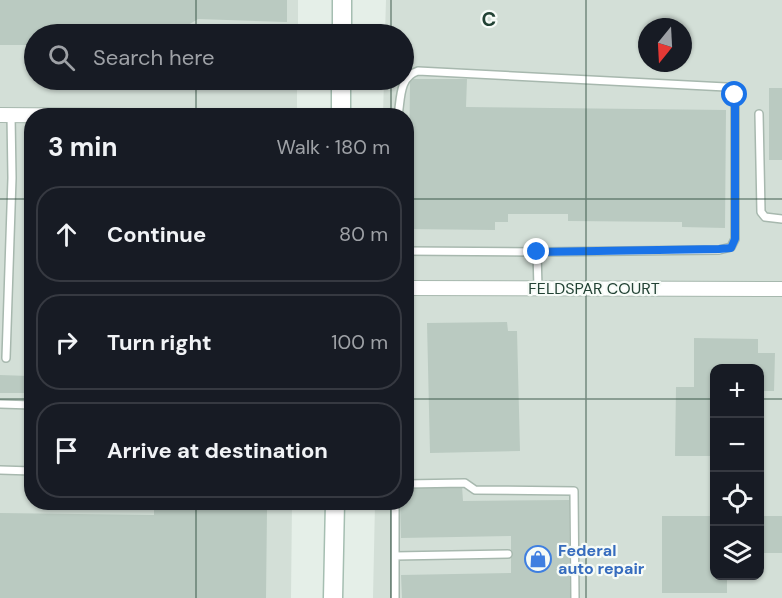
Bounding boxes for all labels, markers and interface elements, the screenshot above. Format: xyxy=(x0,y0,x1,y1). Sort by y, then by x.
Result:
text: C xyxy=(482,6,496,32)
north arrow xyxy=(638,18,692,72)
search box xyxy=(24,24,414,90)
icon: search xyxy=(45,41,78,74)
text: Search here xyxy=(93,43,214,72)
route start xyxy=(721,81,747,107)
text: 3 min xyxy=(48,130,117,164)
text: Walk · 180 m xyxy=(276,134,390,160)
icon: ahead xyxy=(50,218,83,251)
text: Continue xyxy=(107,220,206,249)
text: 80 m xyxy=(339,221,388,247)
route end xyxy=(523,238,549,264)
street label: FELDSPAR COURT xyxy=(528,278,660,299)
icon: right xyxy=(50,326,83,359)
text: Turn right xyxy=(107,328,212,357)
text: 100 m xyxy=(331,329,388,355)
map controls xyxy=(710,364,764,580)
button: + xyxy=(710,364,764,418)
button: − xyxy=(710,418,764,472)
icon: arrive xyxy=(50,434,83,467)
text: Arrive at destination xyxy=(107,436,328,465)
button: locate xyxy=(710,472,764,526)
button: layers xyxy=(710,526,764,580)
place label: Federal auto repair xyxy=(558,540,645,579)
shop icon: Federal auto repair xyxy=(523,544,553,574)

